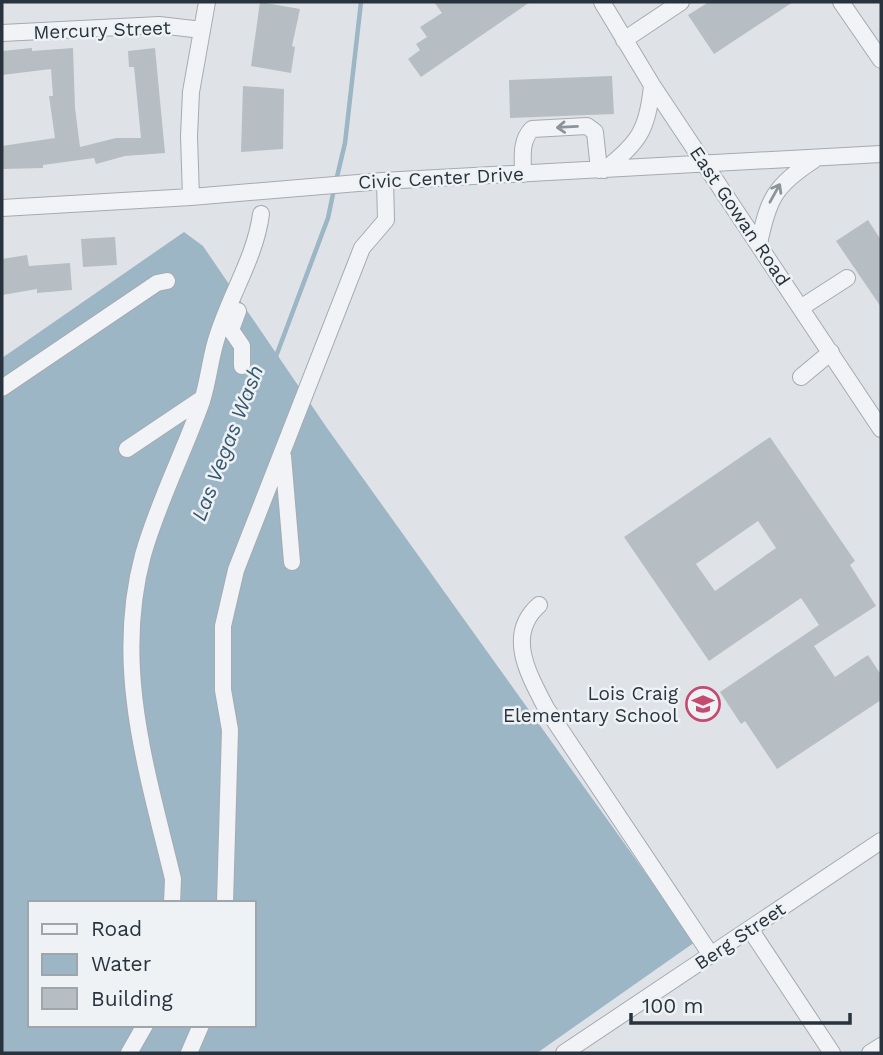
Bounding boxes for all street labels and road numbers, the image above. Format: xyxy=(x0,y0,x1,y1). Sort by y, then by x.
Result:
street label: Mercury Street xyxy=(33,16,171,44)
street label: East Gowan Road xyxy=(685,142,795,290)
street label: Civic Center Drive xyxy=(358,162,524,194)
street label: Berg Street xyxy=(690,897,790,975)

